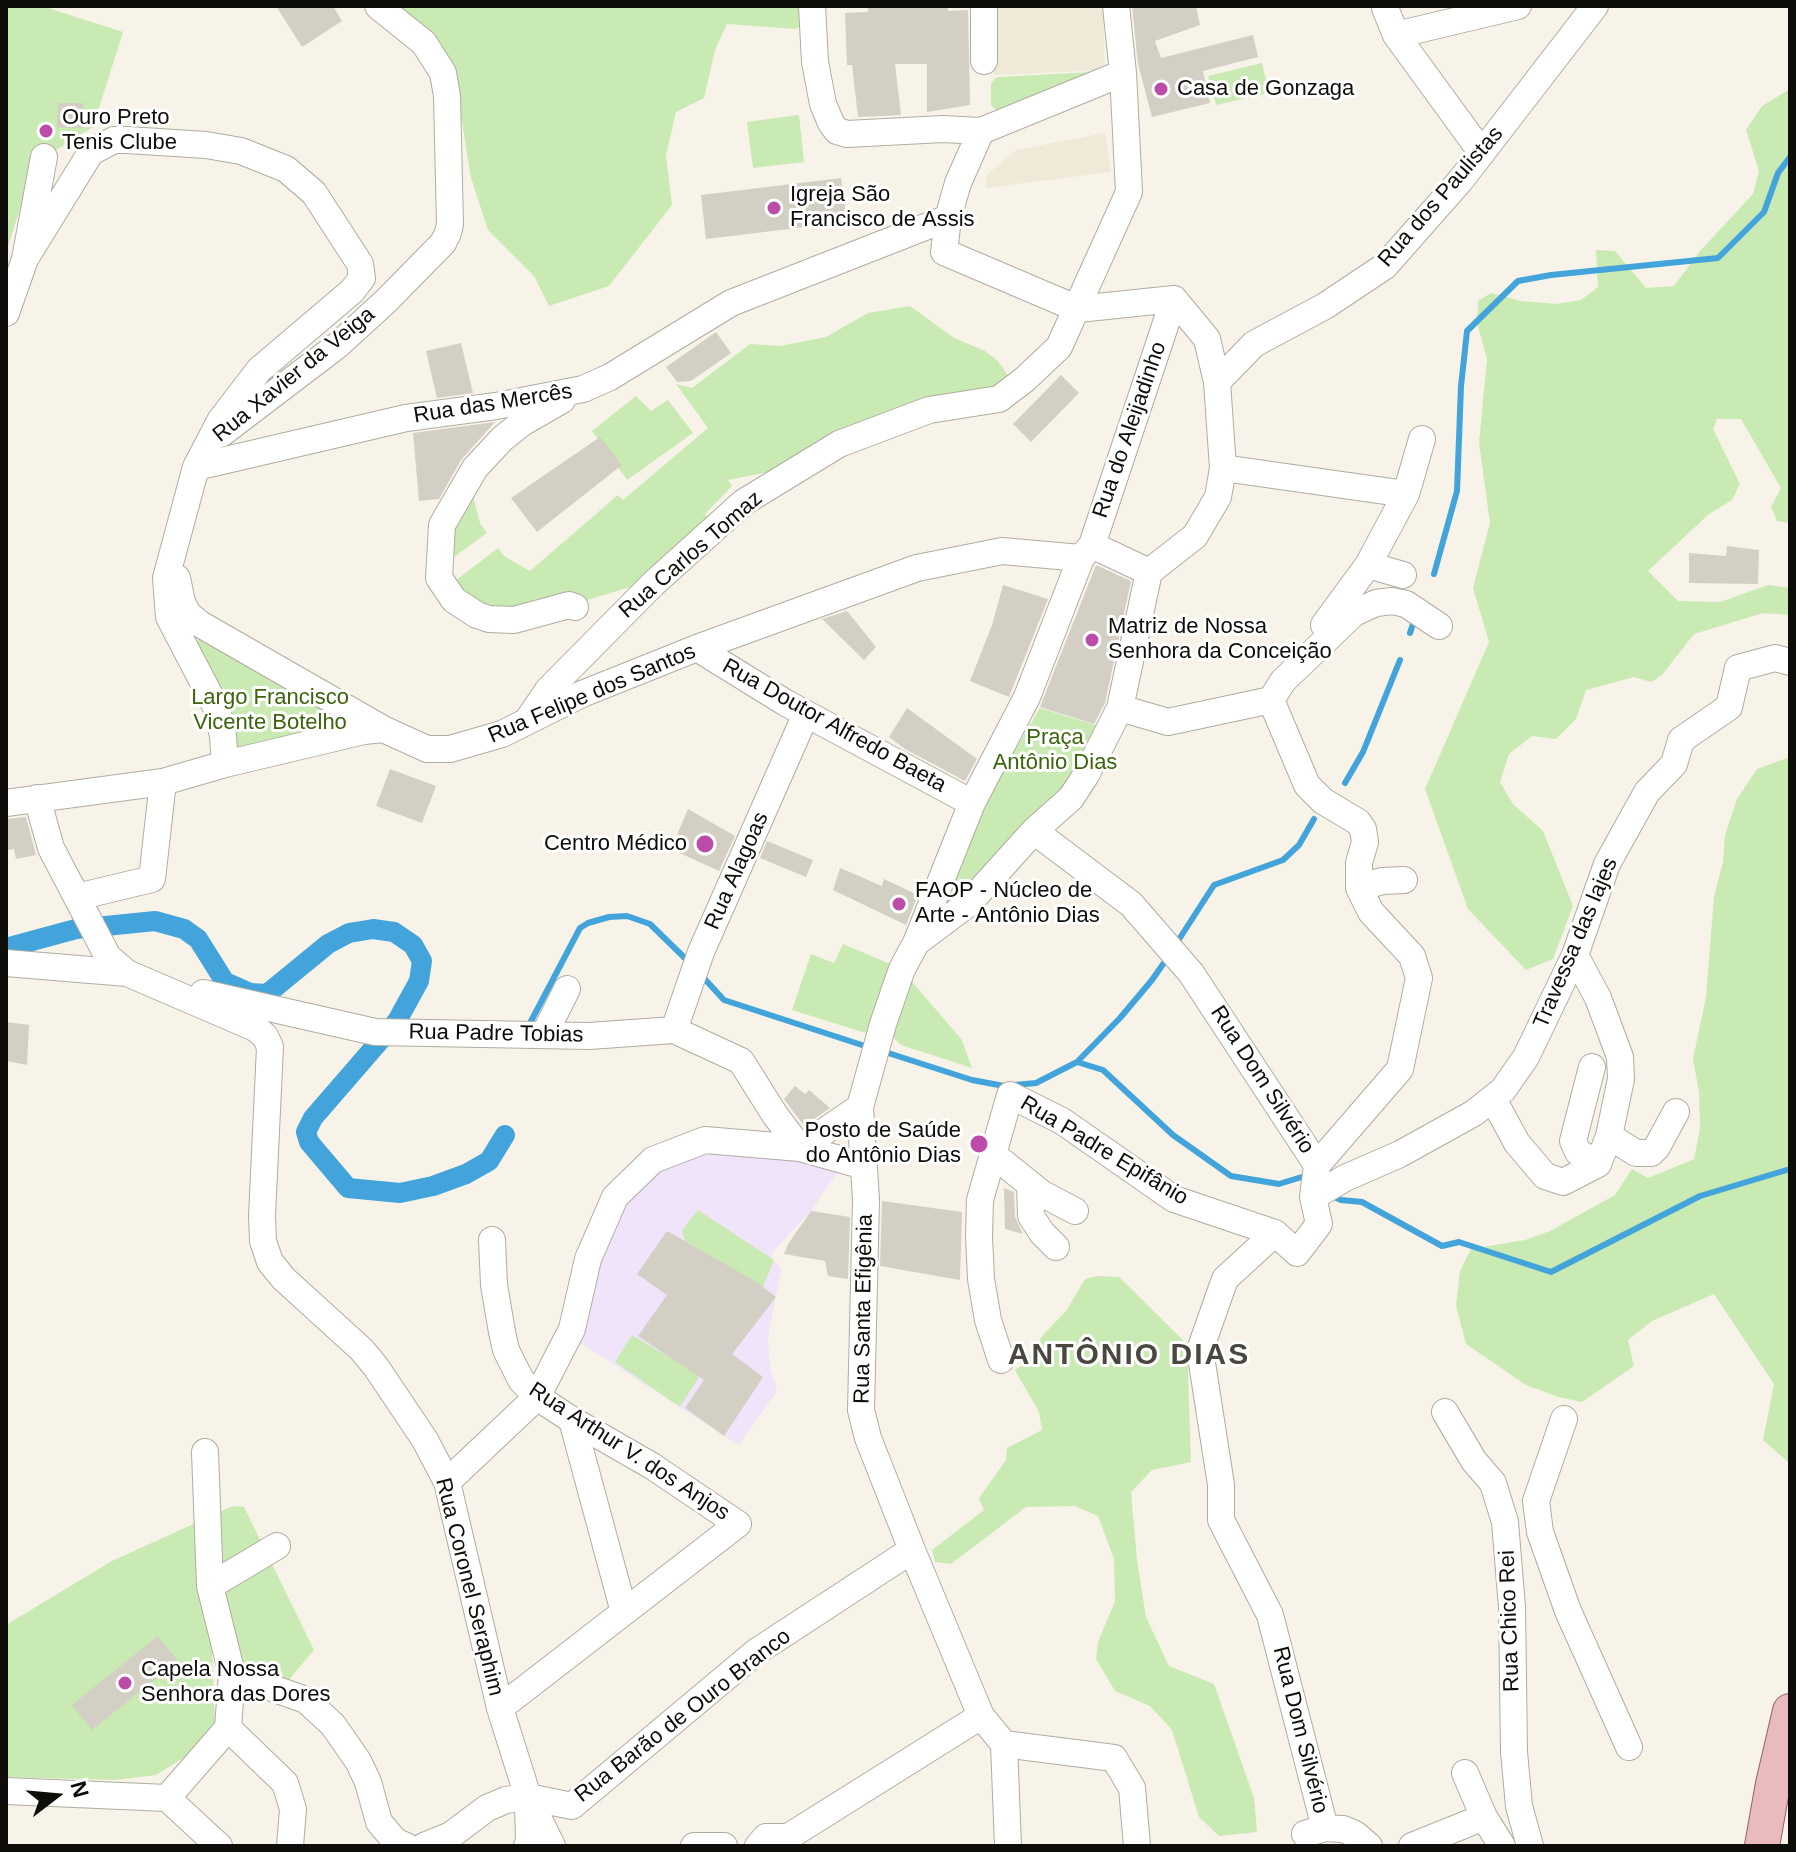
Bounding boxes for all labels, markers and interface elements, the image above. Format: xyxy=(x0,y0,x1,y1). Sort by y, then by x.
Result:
place label: Casa de Gonzaga xyxy=(1177,76,1354,102)
marker: Casa de Gonzaga xyxy=(1152,80,1170,98)
place label: Ouro Preto Tenis Clube xyxy=(62,105,177,156)
street label: Rua dos Paulistas xyxy=(1373,121,1509,273)
marker: Ouro Preto Tenis Clube xyxy=(37,122,55,140)
place label: Igreja São Francisco de Assis xyxy=(790,182,975,234)
marker: Igreja São Francisco de Assis xyxy=(765,199,783,217)
street label: Rua Xavier da Veiga xyxy=(208,302,380,448)
street label: Rua do Aleijadinho xyxy=(1087,338,1173,522)
street label: Rua das Mercês xyxy=(412,378,574,430)
street label: Rua Carlos Tomaz xyxy=(614,486,768,624)
place label: Matriz de Nossa Senhora da Conceição xyxy=(1108,614,1332,666)
marker: Matriz de Nossa Senhora da Conceição xyxy=(1083,631,1101,649)
street label: Rua Felipe dos Santos xyxy=(484,638,700,750)
street label: Rua Doutor Alfredo Baeta xyxy=(717,653,951,799)
park label: Largo Francisco Vicente Botelho xyxy=(191,685,349,736)
park label: Praça Antônio Dias xyxy=(993,725,1117,776)
street label: Rua Alagoas xyxy=(699,808,775,934)
place label: Centro Médico xyxy=(544,831,687,857)
marker: Centro Médico xyxy=(694,833,716,855)
street label: Travessa das lajes xyxy=(1528,854,1624,1032)
place label: FAOP - Núcleo de Arte - Antônio Dias xyxy=(915,878,1100,930)
marker: FAOP - Núcleo de Arte - Antônio Dias xyxy=(890,895,908,913)
street label: Rua Dom Silvério xyxy=(1204,1001,1320,1159)
street label: Rua Padre Tobias xyxy=(408,1019,584,1049)
street label: Rua Padre Epifânio xyxy=(1015,1091,1193,1211)
place label: Posto de Saúde do Antônio Dias xyxy=(804,1118,961,1170)
marker: Posto de Saúde do Antônio Dias xyxy=(968,1133,990,1155)
street label: Rua Santa Efigênia xyxy=(849,1214,879,1404)
district label: ANTÔNIO DIAS xyxy=(1008,1338,1250,1374)
street label: Rua Arthur V. dos Anjos xyxy=(524,1377,734,1527)
street label: Rua Coronel Seraphim xyxy=(429,1475,509,1699)
street label: Rua Chico Rei xyxy=(1494,1550,1526,1692)
street label: Rua Barão de Ouro Branco xyxy=(570,1624,796,1808)
street label: Rua Dom Silvério xyxy=(1266,1644,1334,1816)
place label: Capela Nossa Senhora das Dores xyxy=(141,1657,331,1708)
marker: Capela Nossa Senhora das Dores xyxy=(116,1674,134,1692)
north arrow xyxy=(16,1756,96,1836)
text: N xyxy=(65,1778,94,1800)

